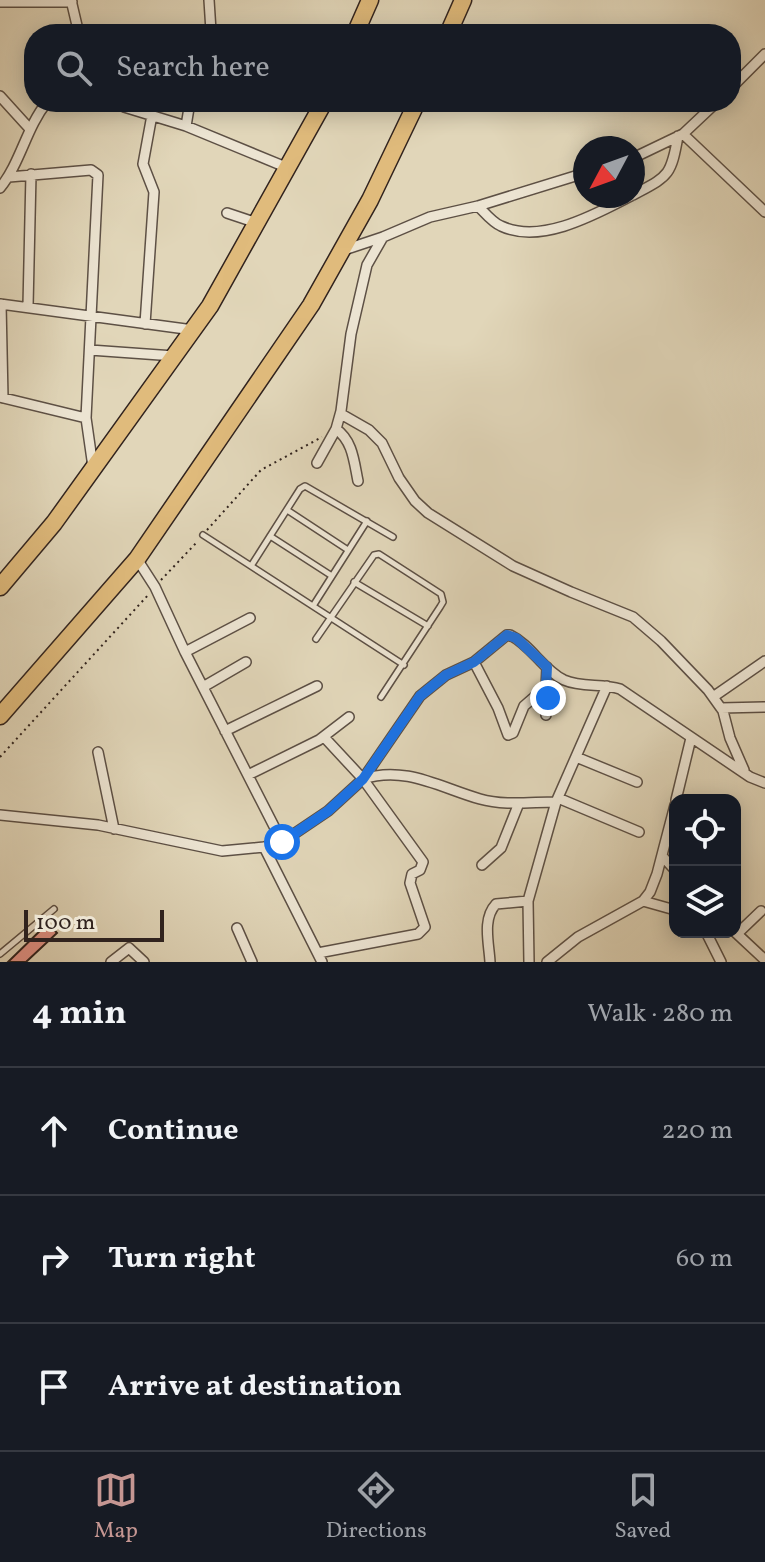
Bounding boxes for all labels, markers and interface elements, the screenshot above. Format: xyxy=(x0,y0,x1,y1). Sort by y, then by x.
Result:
search box xyxy=(24,24,741,112)
icon: search xyxy=(52,46,96,90)
text: Search here xyxy=(116,47,270,89)
north arrow xyxy=(573,136,645,208)
route end xyxy=(530,680,566,716)
map controls xyxy=(669,794,741,938)
button: locate xyxy=(669,794,741,866)
route start xyxy=(264,824,300,860)
button: layers xyxy=(669,866,741,938)
scale bar xyxy=(24,906,164,942)
text: 100 m xyxy=(36,908,95,939)
text: 4 min xyxy=(32,991,127,1038)
text: Walk · 280 m xyxy=(587,996,733,1032)
icon: ahead xyxy=(32,1109,76,1153)
text: Continue xyxy=(108,1110,239,1152)
text: 220 m xyxy=(661,1113,733,1149)
icon: right xyxy=(32,1237,76,1281)
text: Turn right xyxy=(108,1238,256,1280)
text: 60 m xyxy=(676,1241,733,1277)
icon: arrive xyxy=(32,1365,76,1409)
text: Arrive at destination xyxy=(108,1366,402,1408)
tab: Map xyxy=(94,1468,138,1547)
tab: Directions xyxy=(326,1468,427,1547)
tab: Saved xyxy=(614,1468,671,1547)

